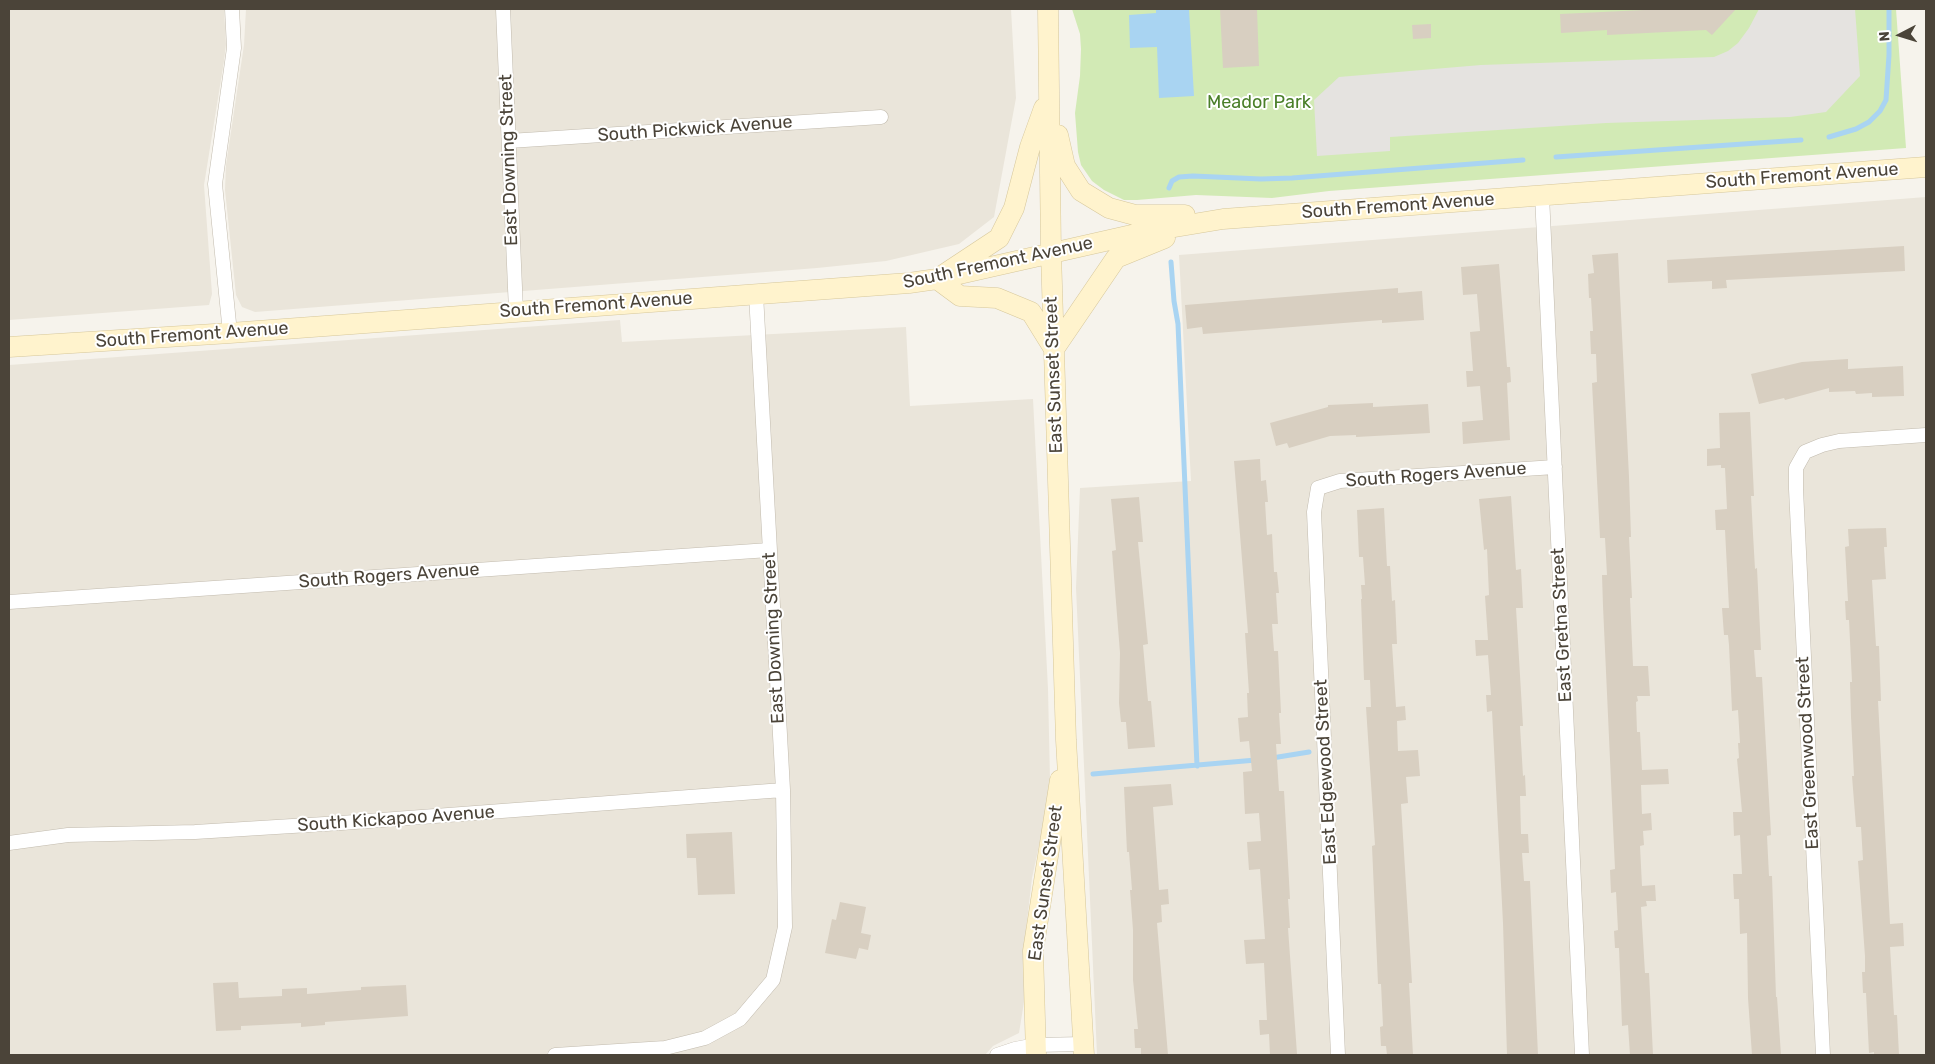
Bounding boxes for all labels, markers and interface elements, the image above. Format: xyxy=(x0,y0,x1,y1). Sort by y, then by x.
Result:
north arrow xyxy=(1875,10,1925,60)
text: N xyxy=(1876,31,1893,42)
street label: East Downing Street xyxy=(495,74,523,246)
park label: Meador Park xyxy=(1207,92,1311,114)
street label: South Pickwick Avenue xyxy=(597,111,793,147)
street label: South Fremont Avenue xyxy=(1705,158,1899,194)
street label: South Fremont Avenue xyxy=(1301,188,1495,224)
street label: South Fremont Avenue xyxy=(901,232,1095,294)
street label: South Fremont Avenue xyxy=(499,287,693,323)
street label: East Sunset Street xyxy=(1040,296,1068,454)
street label: South Fremont Avenue xyxy=(95,317,289,353)
street label: South Rogers Avenue xyxy=(1345,458,1527,492)
street label: East Gretna Street xyxy=(1547,547,1577,703)
street label: East Downing Street xyxy=(759,552,789,724)
street label: South Rogers Avenue xyxy=(298,559,480,593)
street label: East Greenwood Street xyxy=(1792,656,1824,850)
street label: East Edgewood Street xyxy=(1310,679,1342,865)
street label: South Kickapoo Avenue xyxy=(297,801,495,837)
street label: East Sunset Street xyxy=(1024,804,1068,962)

